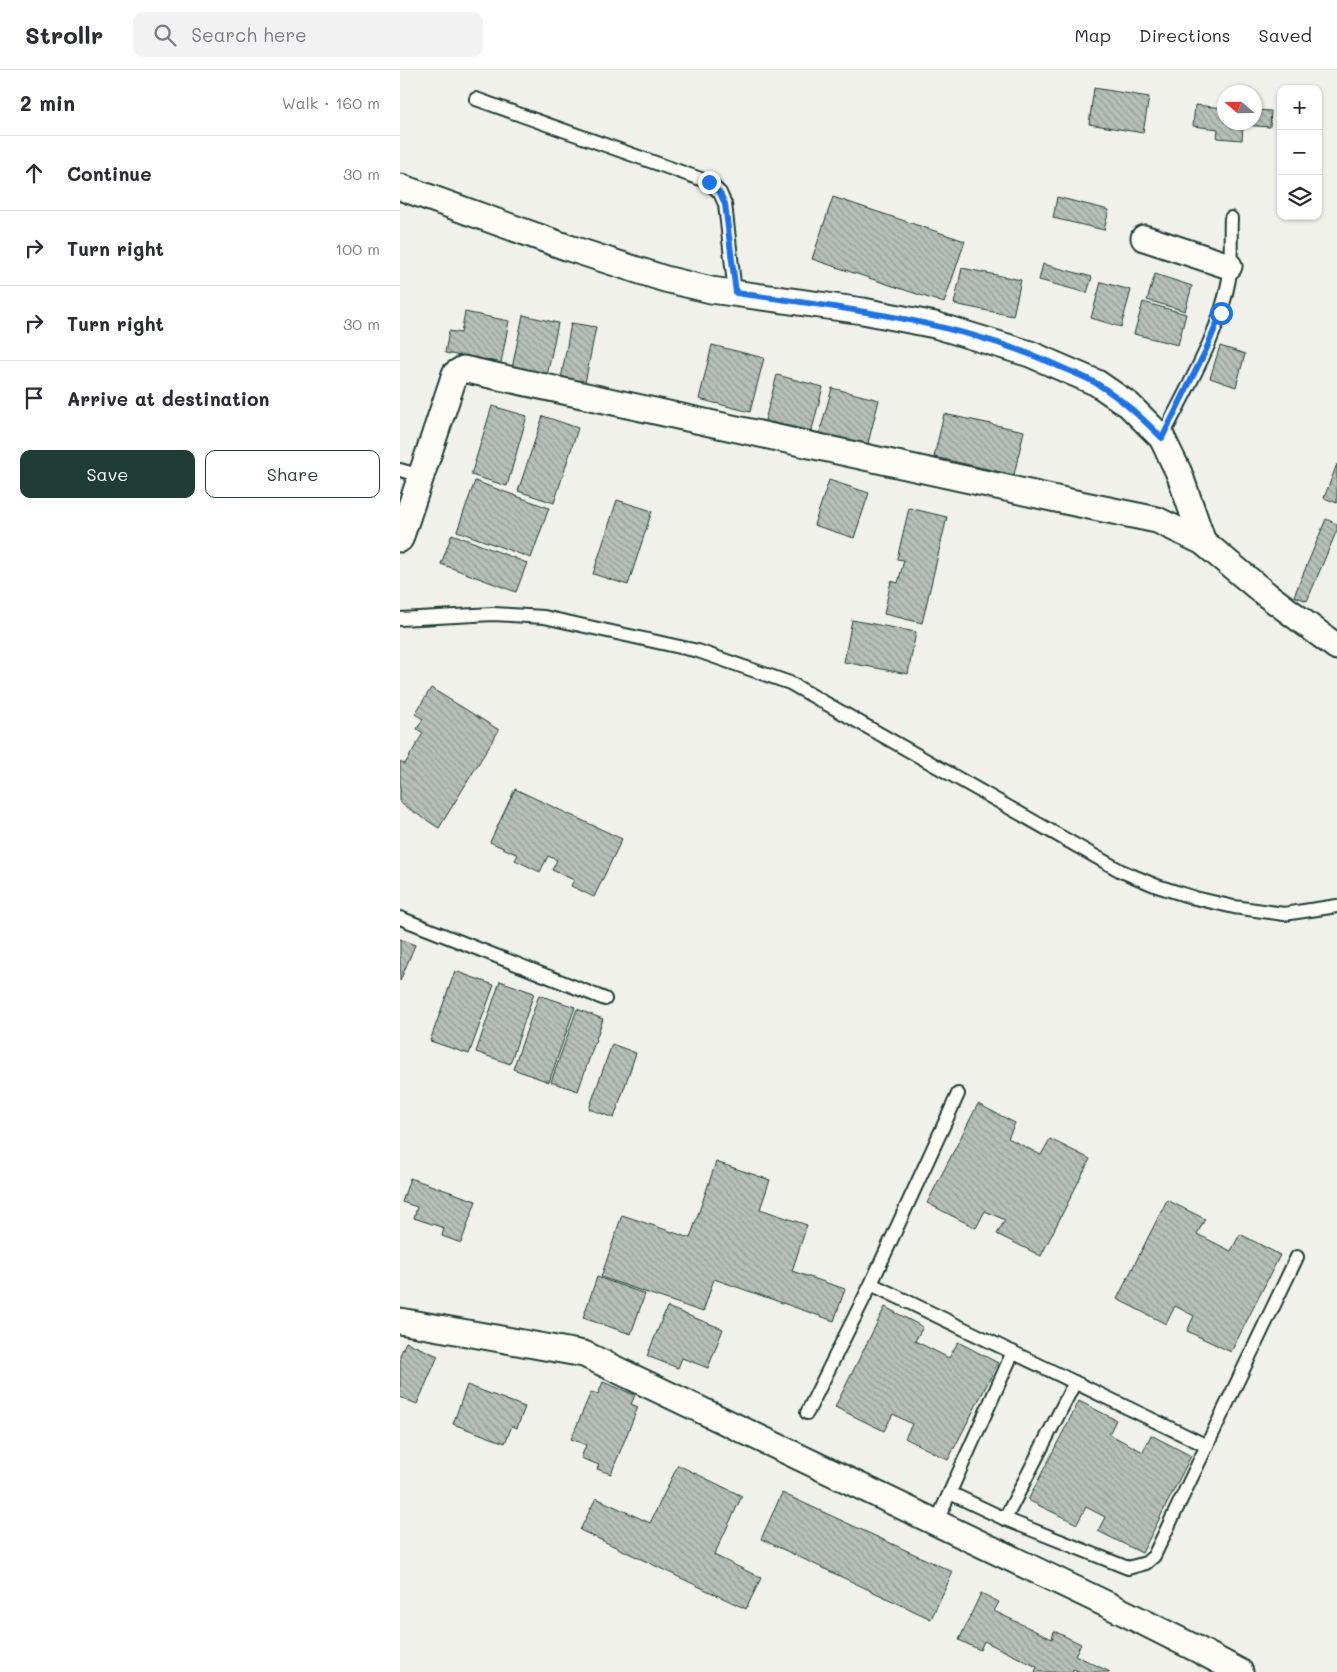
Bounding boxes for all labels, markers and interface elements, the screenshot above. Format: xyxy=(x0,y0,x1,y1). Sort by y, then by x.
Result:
search box xyxy=(133,12,483,57)
text: Strollr xyxy=(25,19,103,50)
icon: search xyxy=(151,21,179,49)
text: Search here xyxy=(191,22,307,47)
text: Map xyxy=(1074,23,1111,47)
text: Directions xyxy=(1139,23,1231,47)
text: Saved xyxy=(1259,23,1312,47)
north arrow xyxy=(1217,85,1262,130)
map controls xyxy=(1277,85,1322,220)
button: + xyxy=(1277,85,1322,130)
text: 2 min xyxy=(20,89,75,116)
text: Walk · 160 m xyxy=(282,92,380,113)
button: − xyxy=(1277,130,1322,175)
icon: ahead xyxy=(20,159,48,187)
text: Continue xyxy=(67,161,152,186)
text: 30 m xyxy=(343,163,380,184)
route end xyxy=(698,171,721,194)
button: layers xyxy=(1277,175,1322,220)
icon: right xyxy=(20,234,48,262)
text: Turn right xyxy=(67,236,164,261)
text: 100 m xyxy=(335,238,380,259)
route start xyxy=(1210,302,1233,325)
icon: right xyxy=(20,309,48,337)
text: Turn right xyxy=(67,311,164,336)
text: 30 m xyxy=(343,313,380,334)
icon: arrive xyxy=(20,384,48,412)
text: Arrive at destination xyxy=(67,386,270,411)
button: Save xyxy=(20,450,195,498)
button: Share xyxy=(205,450,380,498)

